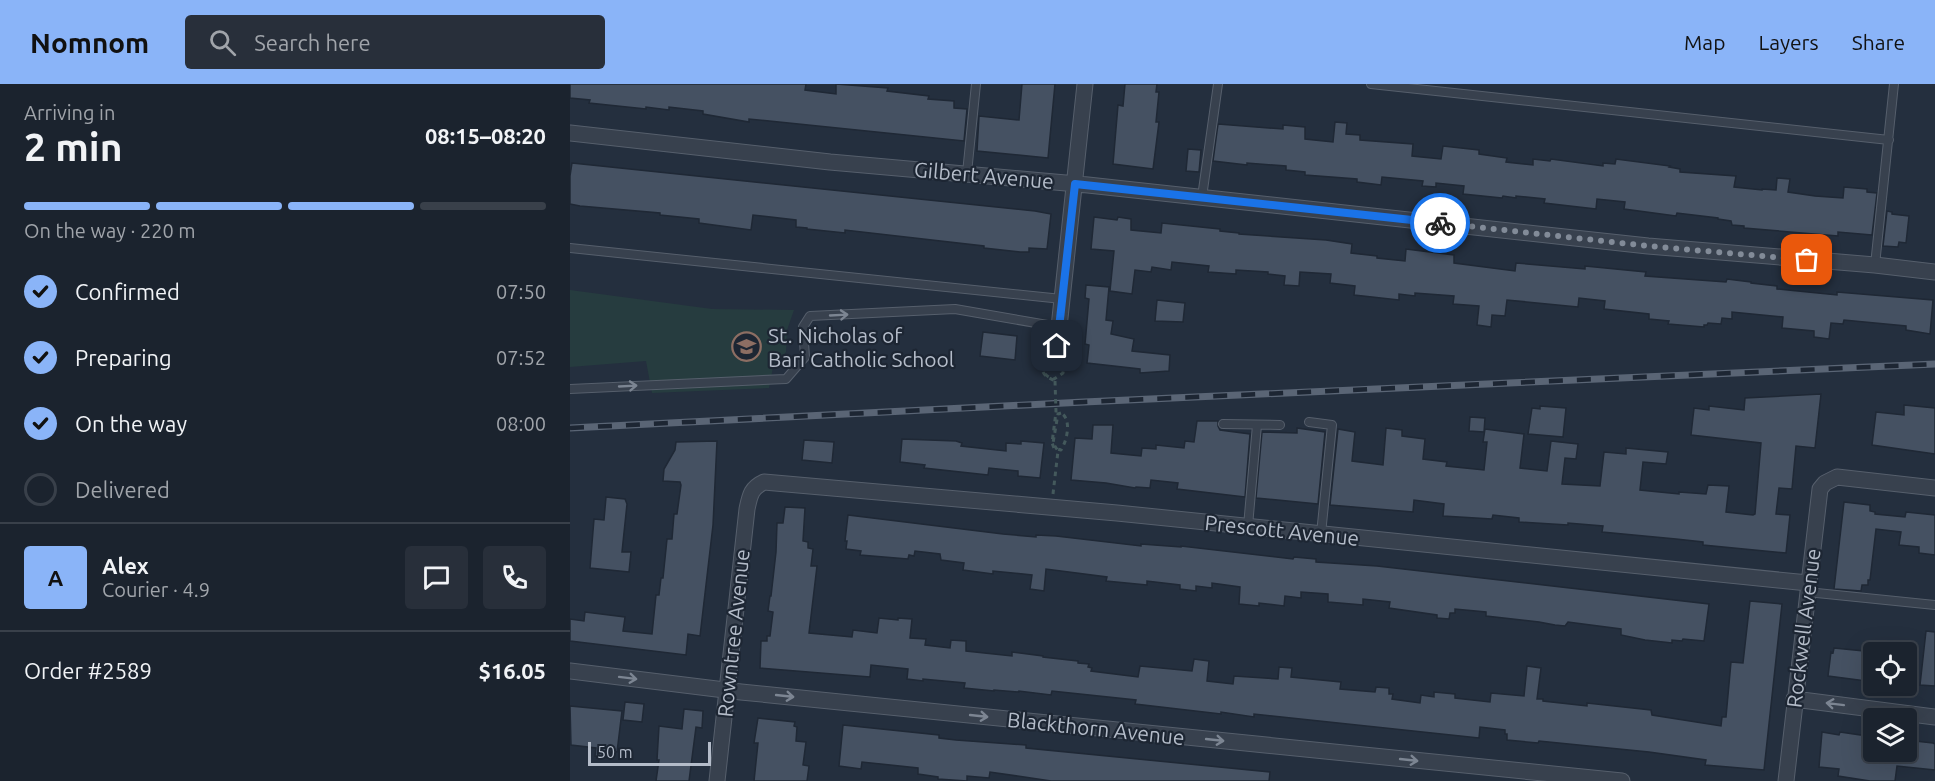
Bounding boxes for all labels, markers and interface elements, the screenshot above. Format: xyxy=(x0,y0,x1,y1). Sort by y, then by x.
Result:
search box xyxy=(185,15,605,69)
icon: search xyxy=(206,26,239,59)
text: Nomnom xyxy=(30,27,149,58)
text: Search here xyxy=(254,30,371,55)
text: Map xyxy=(1684,30,1725,54)
text: Layers xyxy=(1758,30,1819,54)
text: Share xyxy=(1852,30,1905,54)
text: Arriving in xyxy=(24,101,115,124)
text: 08:15–08:20 xyxy=(425,123,546,148)
text: 2 min xyxy=(24,125,123,168)
street label: Gilbert Avenue xyxy=(913,157,1055,193)
courier xyxy=(1410,193,1470,253)
icon: bike xyxy=(1424,207,1457,240)
text: On the way · 220 m xyxy=(24,219,196,242)
pin xyxy=(1781,234,1832,285)
icon: bag xyxy=(1790,243,1823,276)
icon: check xyxy=(24,275,57,308)
text: Confirmed xyxy=(75,279,180,304)
text: 07:50 xyxy=(496,280,546,303)
one-way arrow xyxy=(828,309,848,320)
pin xyxy=(1031,320,1082,371)
place label: St. Nicholas of Bari Catholic School xyxy=(768,323,954,371)
icon: home xyxy=(1040,329,1073,362)
school or university icon: St. Nicholas of Bari Catholic School xyxy=(731,331,763,363)
icon: check xyxy=(24,341,57,374)
text: Preparing xyxy=(75,345,172,370)
text: 07:52 xyxy=(496,346,546,369)
one-way arrow xyxy=(618,380,638,391)
icon: check xyxy=(24,407,57,440)
text: On the way xyxy=(75,411,187,436)
text: 08:00 xyxy=(496,412,546,435)
text: Delivered xyxy=(75,477,170,502)
street label: Prescott Avenue xyxy=(1204,510,1360,550)
button: chat xyxy=(405,546,468,609)
button: phone xyxy=(483,546,546,609)
street label: Rockwell Avenue xyxy=(1781,547,1825,709)
street label: Rowntree Avenue xyxy=(712,548,754,718)
text: Alex xyxy=(102,553,149,578)
text: A xyxy=(48,565,63,590)
text: Courier · 4.9 xyxy=(102,578,210,601)
map controls xyxy=(1863,642,1917,762)
button: locate xyxy=(1863,642,1917,696)
text: Order #2589 xyxy=(24,658,152,683)
text: $16.05 xyxy=(479,658,546,683)
one-way arrow xyxy=(618,673,638,684)
one-way arrow xyxy=(775,691,794,702)
one-way arrow xyxy=(1826,698,1846,709)
street label: Blackthorn Avenue xyxy=(1006,707,1186,749)
button: layers xyxy=(1863,708,1917,762)
one-way arrow xyxy=(969,711,988,722)
one-way arrow xyxy=(1204,735,1224,746)
scale bar xyxy=(588,739,711,766)
text: 50 m xyxy=(597,743,633,761)
one-way arrow xyxy=(1398,755,1418,766)

